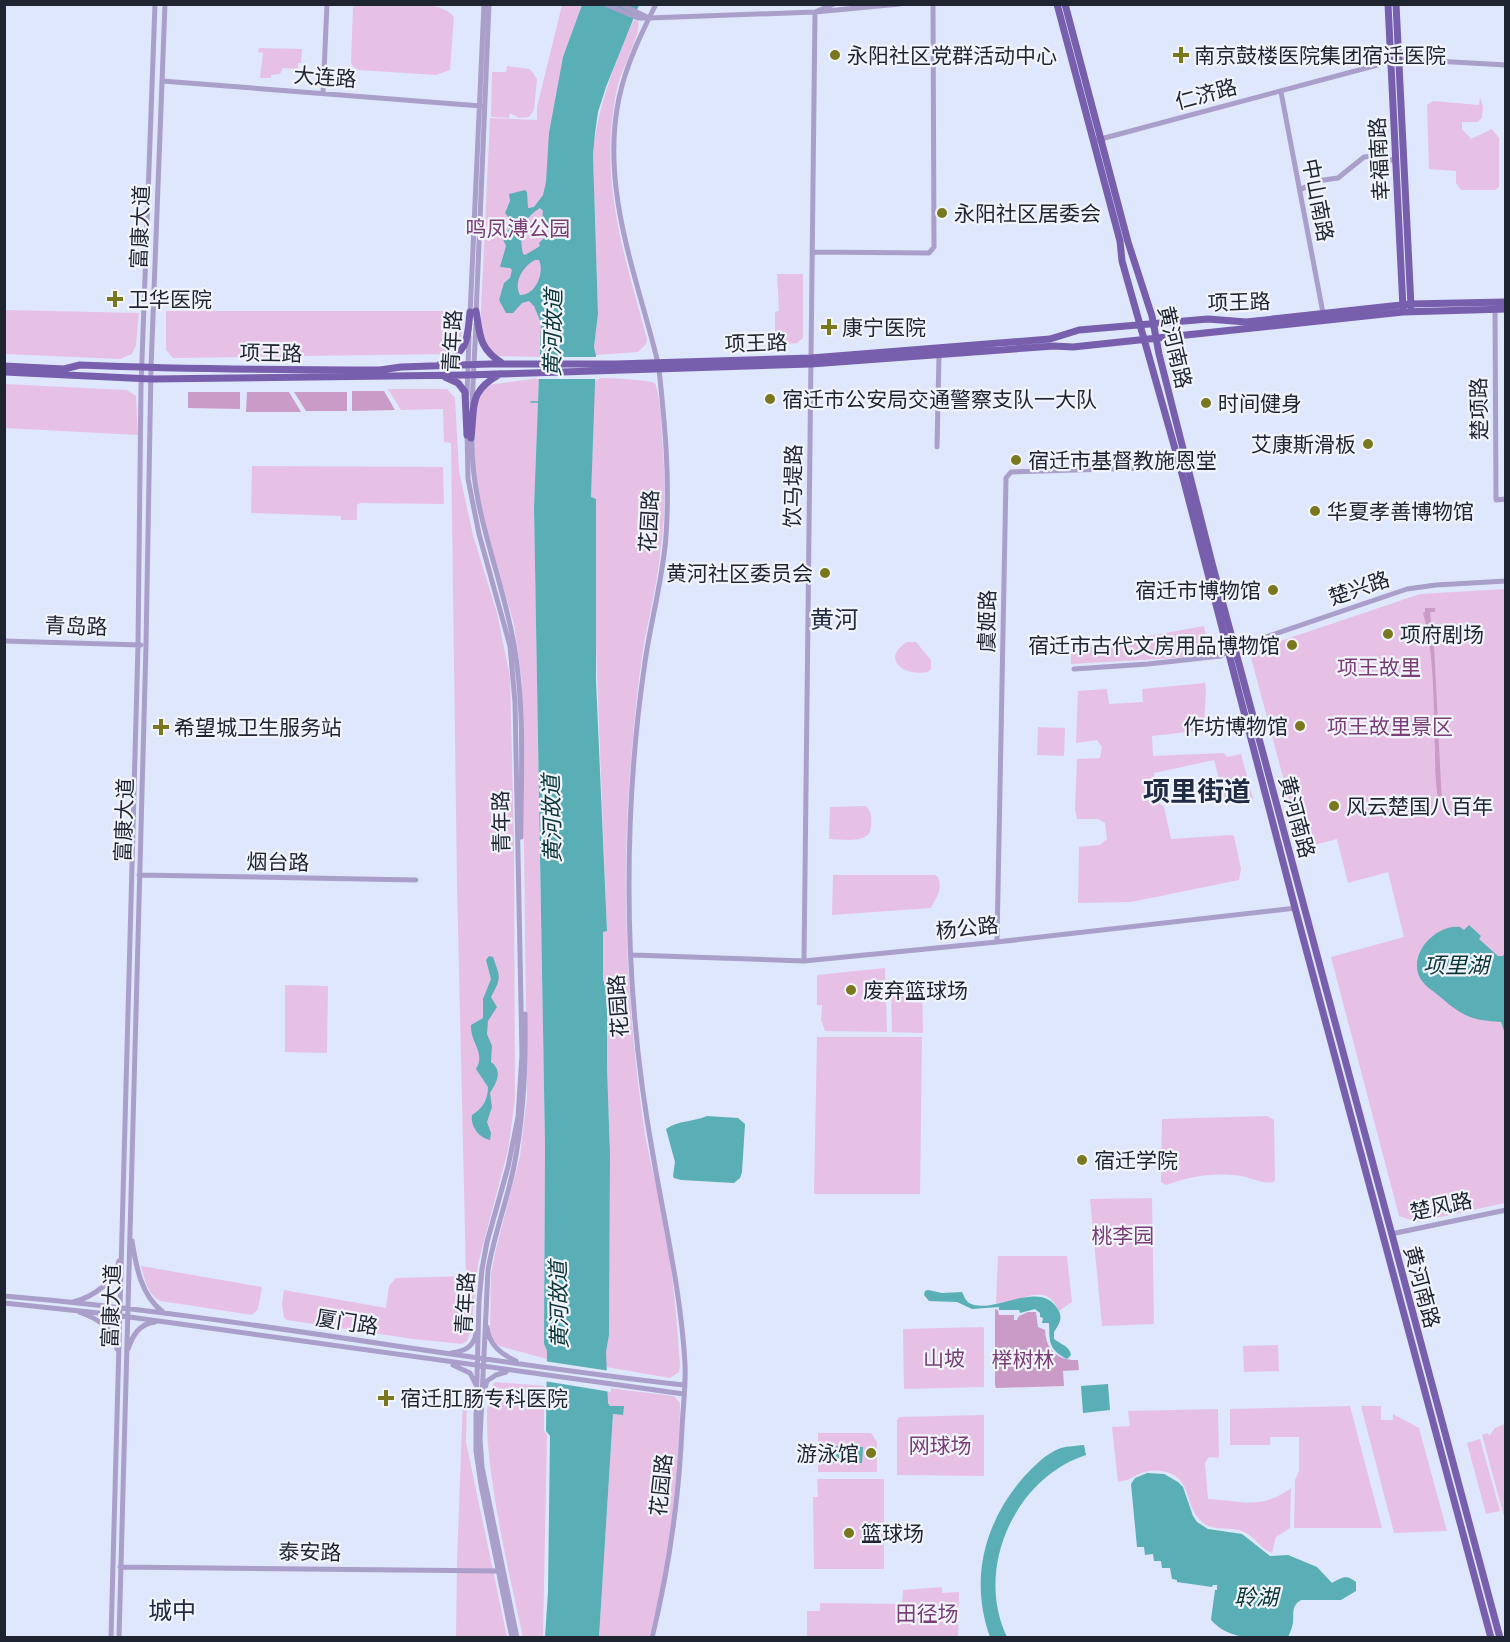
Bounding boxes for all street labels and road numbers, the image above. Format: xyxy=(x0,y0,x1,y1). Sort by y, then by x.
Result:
street label: 大连路 xyxy=(293,62,357,92)
street label: 仁济路 xyxy=(1172,74,1240,114)
street label: 幸福南路 xyxy=(1364,116,1394,202)
street label: 中山南路 xyxy=(1298,156,1338,244)
street label: 富康大道 xyxy=(126,185,154,269)
street label: 项王路 xyxy=(1207,288,1271,316)
street label: 黄河南路 xyxy=(1153,303,1197,391)
street label: 青年路 xyxy=(438,309,466,373)
street label: 项王路 xyxy=(724,329,788,357)
street label: 项王路 xyxy=(239,340,303,366)
street label: 楚项路 xyxy=(1466,377,1492,441)
street label: 饮马堤路 xyxy=(780,444,806,528)
street label: 花园路 xyxy=(635,489,663,553)
street label: 楚兴路 xyxy=(1325,566,1393,610)
street label: 虞姬路 xyxy=(974,589,1000,653)
street label: 青岛路 xyxy=(44,612,108,640)
street label: 黄河南路 xyxy=(1274,773,1320,861)
street label: 富康大道 xyxy=(110,778,138,862)
street label: 青年路 xyxy=(488,790,514,854)
street label: 烟台路 xyxy=(246,849,310,875)
street label: 杨公路 xyxy=(934,912,1000,944)
street label: 花园路 xyxy=(603,974,633,1038)
street label: 楚风路 xyxy=(1408,1187,1474,1225)
street label: 黄河南路 xyxy=(1399,1243,1445,1331)
street label: 富康大道 xyxy=(97,1264,125,1348)
street label: 青年路 xyxy=(451,1271,479,1335)
street label: 厦门路 xyxy=(314,1305,380,1339)
street label: 花园路 xyxy=(645,1452,677,1518)
street label: 泰安路 xyxy=(278,1539,342,1565)

